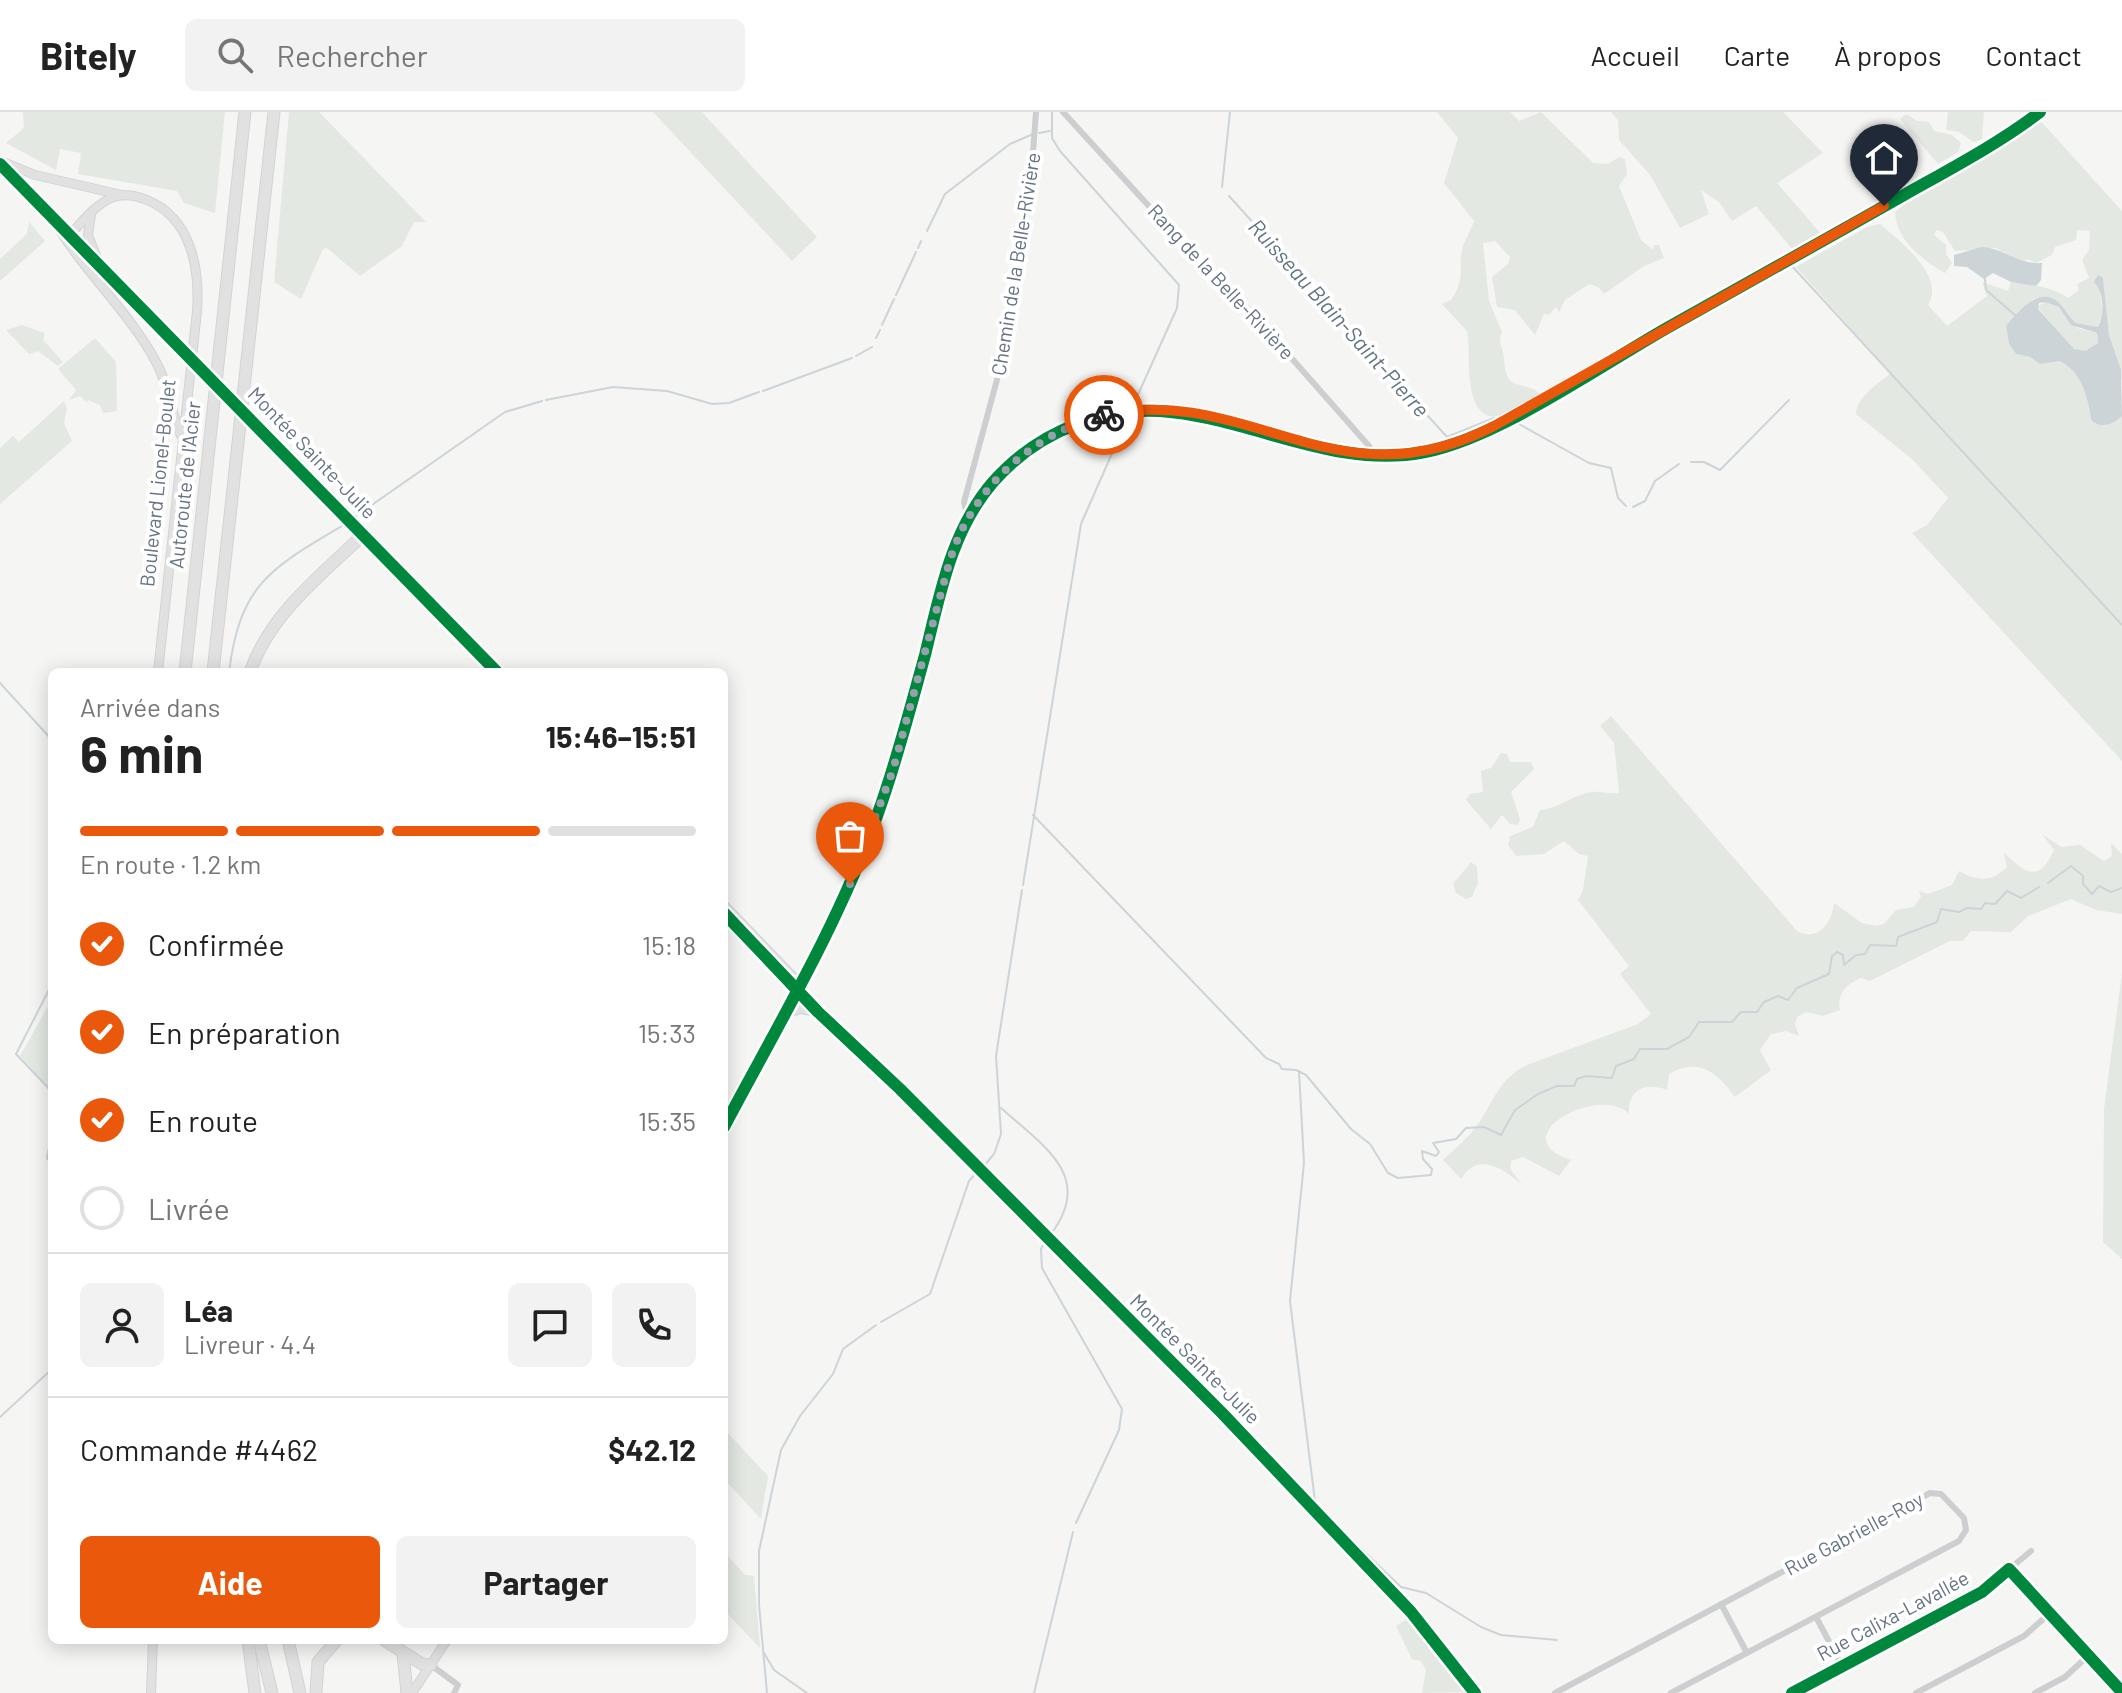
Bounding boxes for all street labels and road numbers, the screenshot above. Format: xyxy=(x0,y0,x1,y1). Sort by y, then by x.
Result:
street label: Chemin de la Belle-Rivière xyxy=(986,151,1045,377)
street label: Rang de la Belle-Rivière xyxy=(1143,199,1300,364)
street label: Boulevard Lionel-Boulet xyxy=(134,378,180,588)
street label: Montée Sainte-Julie xyxy=(244,381,382,523)
street label: Autoroute de l'Acier xyxy=(163,400,205,570)
street label: Montée Sainte-Julie xyxy=(1126,1288,1266,1428)
street label: Rue Gabrielle-Roy xyxy=(1780,1486,1927,1580)
street label: Rue Calixa-Lavallée xyxy=(1812,1565,1973,1665)

